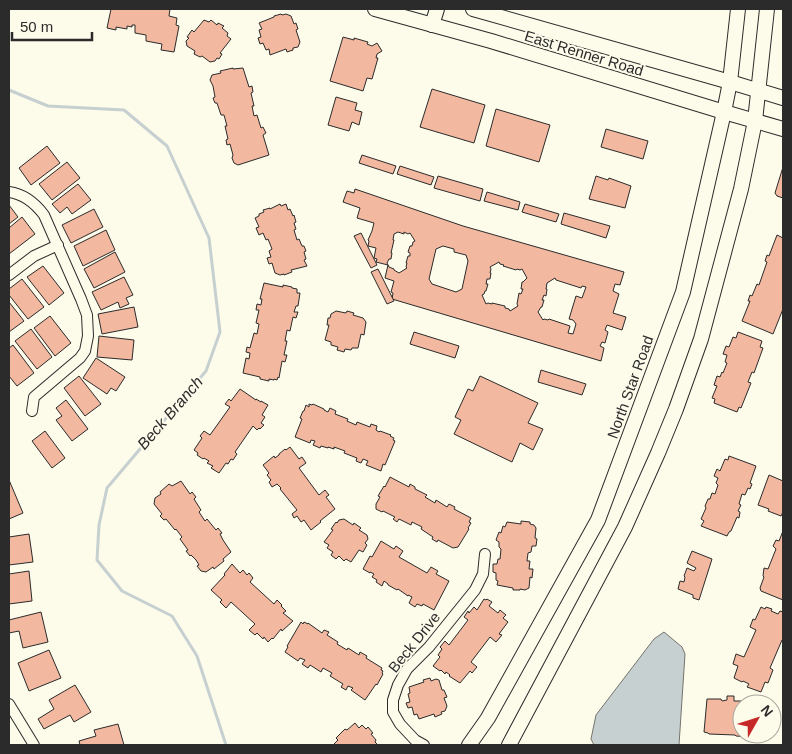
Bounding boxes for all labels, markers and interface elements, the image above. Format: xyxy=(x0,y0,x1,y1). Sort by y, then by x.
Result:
scale bar xyxy=(12,10,92,42)
text: 50 m xyxy=(20,18,53,35)
street label: East Renner Road xyxy=(523,27,645,79)
street label: North Star Road xyxy=(603,333,657,441)
water label: Beck Branch xyxy=(134,373,206,453)
street label: Beck Drive xyxy=(385,608,443,676)
north arrow xyxy=(732,694,782,744)
text: N xyxy=(758,702,777,720)

